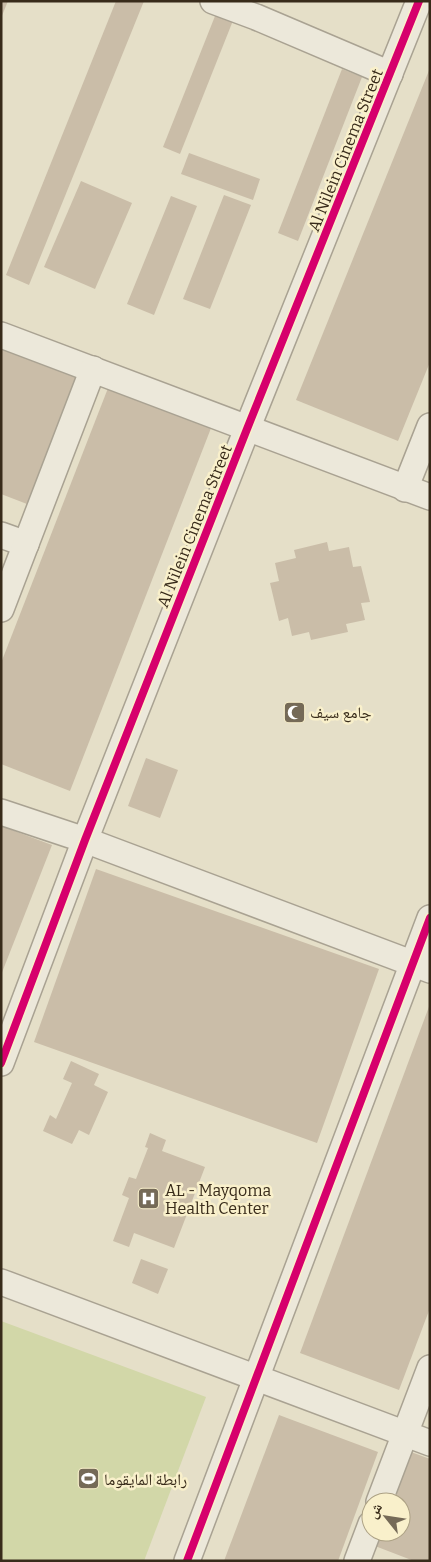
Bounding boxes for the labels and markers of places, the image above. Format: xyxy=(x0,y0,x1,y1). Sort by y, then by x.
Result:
mosque icon: جامع سيف xyxy=(282,700,306,724)
place label: جامع سيف xyxy=(310,703,372,723)
place label: AL - Mayqoma Health Center xyxy=(165,1181,272,1218)
hospital icon: AL - Mayqoma Health Center xyxy=(137,1187,161,1211)
sports icon: رابطة المايقوما xyxy=(76,1467,100,1491)
place label: رابطة المايقوما xyxy=(104,1470,187,1489)

